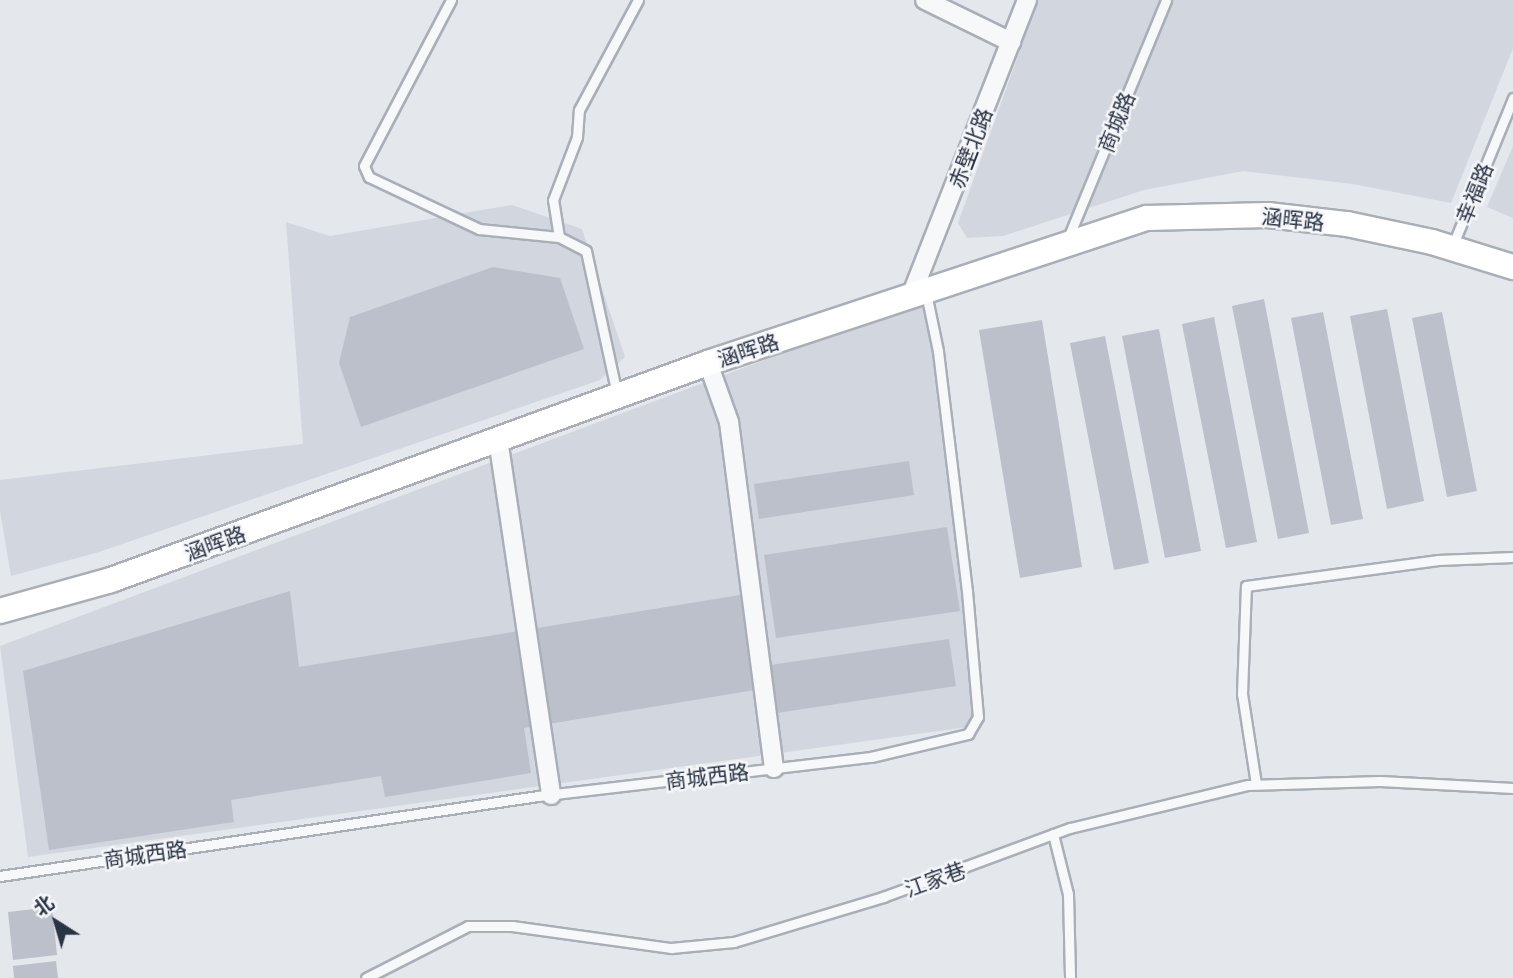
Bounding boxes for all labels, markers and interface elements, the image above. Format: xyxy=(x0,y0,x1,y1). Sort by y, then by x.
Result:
street label: 商城路 xyxy=(1093,88,1139,156)
street label: 赤壁北路 xyxy=(943,104,997,192)
street label: 幸福路 xyxy=(1451,159,1497,227)
street label: 涵晖路 xyxy=(1260,203,1326,235)
street label: 涵晖路 xyxy=(714,328,782,372)
street label: 涵晖路 xyxy=(181,520,249,566)
street label: 商城西路 xyxy=(664,758,750,794)
street label: 商城西路 xyxy=(102,836,188,872)
street label: 江家巷 xyxy=(901,856,969,902)
north arrow xyxy=(21,887,91,957)
text: 北 xyxy=(27,888,59,922)

